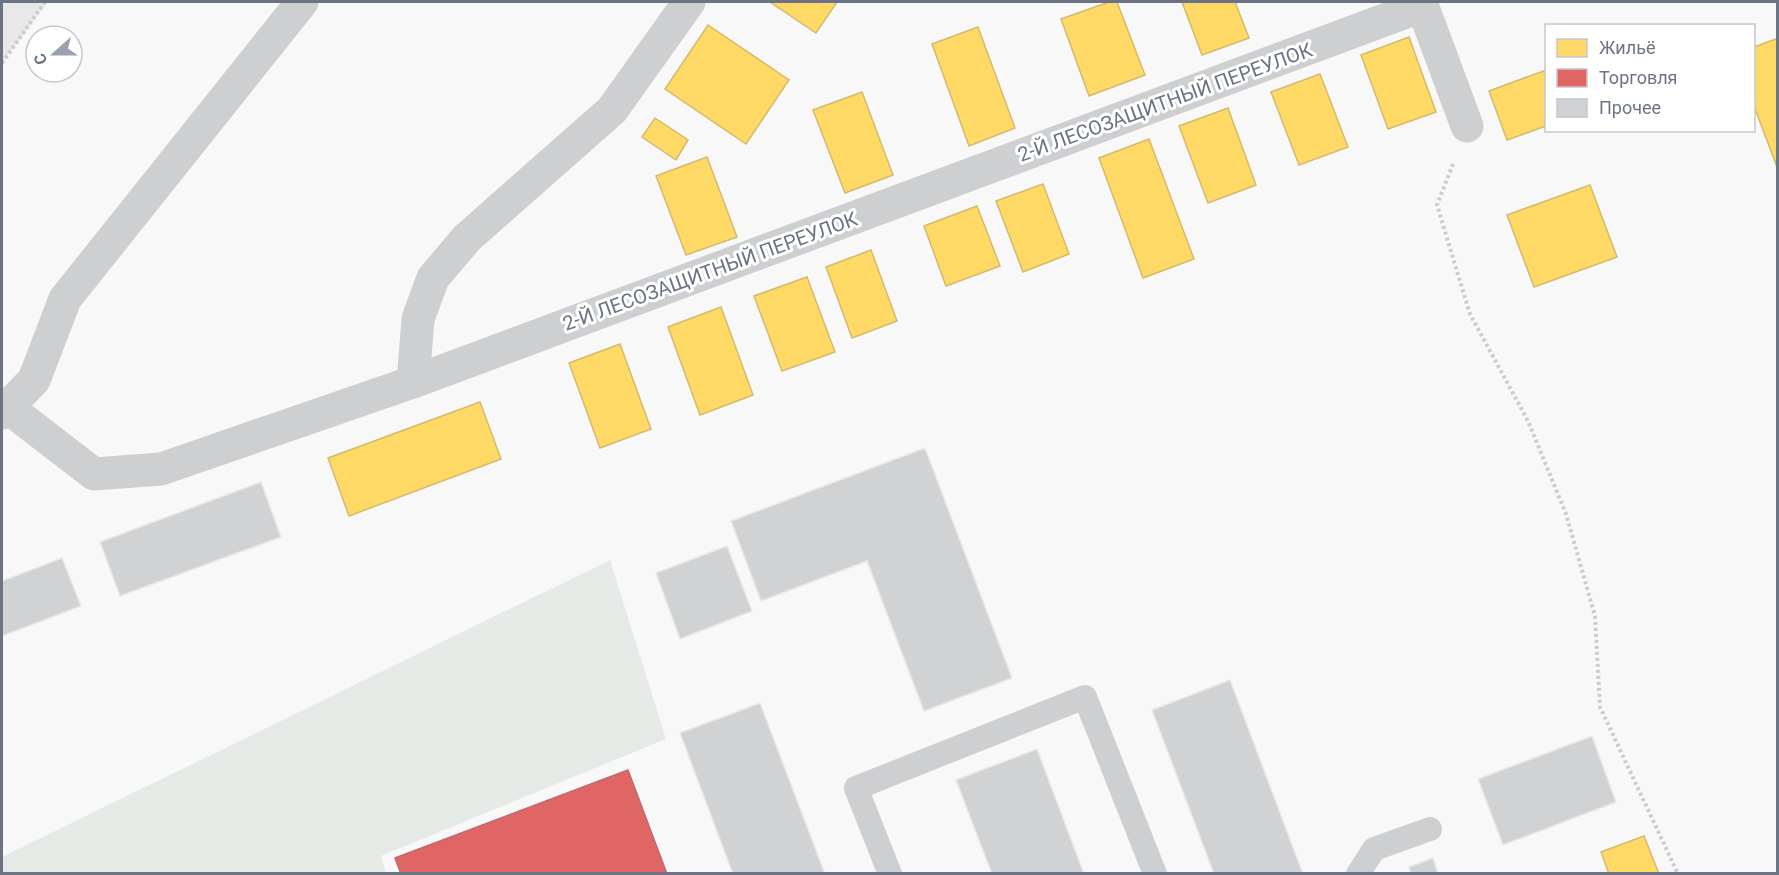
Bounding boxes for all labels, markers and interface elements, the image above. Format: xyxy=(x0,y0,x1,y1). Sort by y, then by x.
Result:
north arrow xyxy=(24,24,84,84)
legend xyxy=(1545,24,1755,132)
street label: 2-Й ЛЕСОЗАЩИТНЫЙ ПЕРЕУЛОК xyxy=(1014,37,1316,167)
text: Жильё xyxy=(1599,37,1655,58)
text: С xyxy=(30,51,51,67)
text: Торговля xyxy=(1599,67,1677,88)
text: Прочее xyxy=(1599,97,1661,118)
street label: 2-Й ЛЕСОЗАЩИТНЫЙ ПЕРЕУЛОК xyxy=(559,206,861,336)

